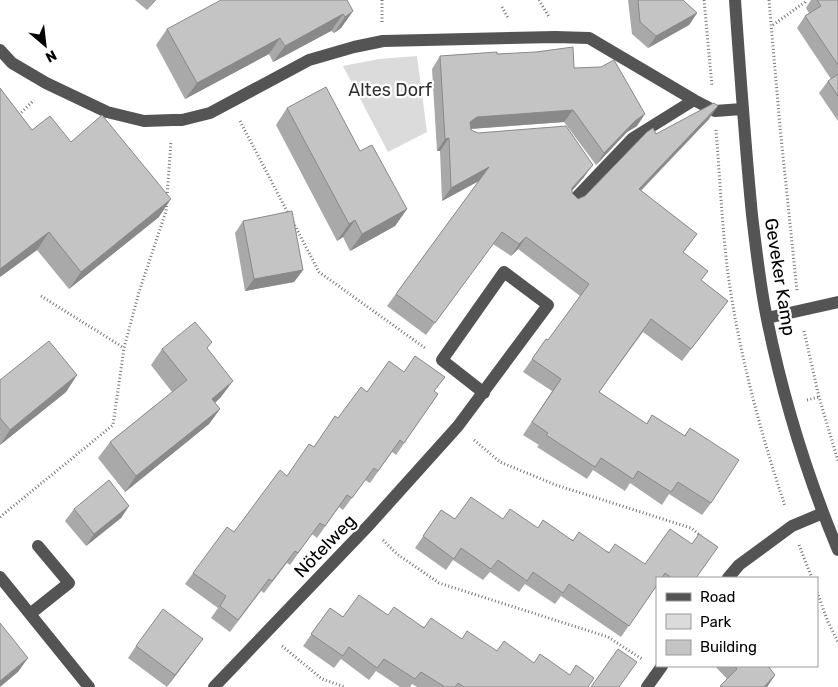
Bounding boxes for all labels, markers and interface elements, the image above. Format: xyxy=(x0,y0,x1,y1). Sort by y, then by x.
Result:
north arrow xyxy=(20,20,70,70)
text: N xyxy=(42,46,59,66)
park label: Altes Dorf xyxy=(348,79,432,101)
street label: Geveker Kamp xyxy=(760,217,800,337)
street label: Nötelweg xyxy=(290,510,360,582)
legend xyxy=(656,577,818,667)
text: Road xyxy=(700,588,736,606)
text: Park xyxy=(700,613,731,631)
text: Building xyxy=(700,638,757,656)

